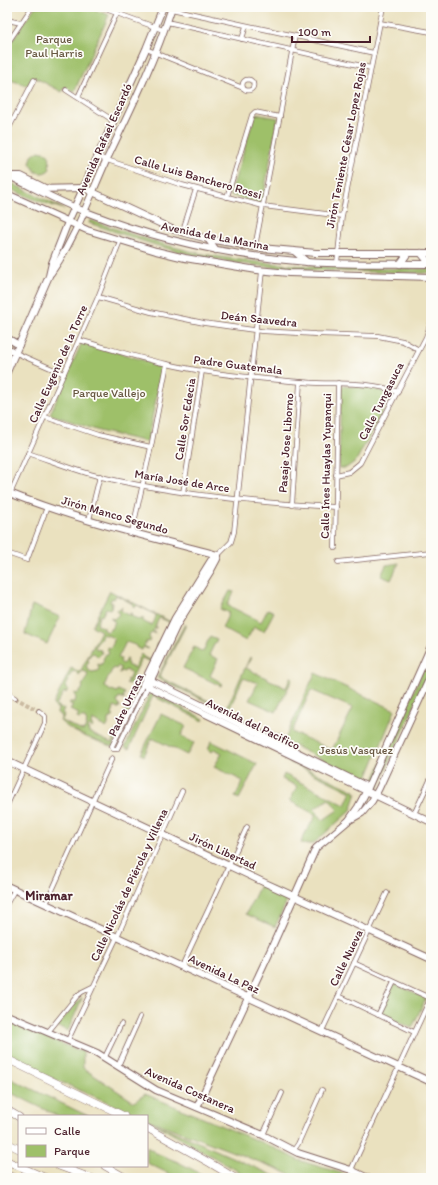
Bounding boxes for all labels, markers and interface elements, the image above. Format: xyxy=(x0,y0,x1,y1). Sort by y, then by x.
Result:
scale bar xyxy=(292,18,370,44)
text: 100 m xyxy=(298,25,331,39)
park label: Parque Paul Harris xyxy=(25,32,83,60)
street label: Jirón Teniente César Lopez Rojas xyxy=(323,61,369,229)
street label: Avenida Rafael Escardó xyxy=(73,81,135,197)
street label: Calle Luis Banchero Rossi xyxy=(133,152,263,202)
street label: Avenida de La Marina xyxy=(160,219,270,253)
street label: Calle Eugenio de la Torre xyxy=(26,303,90,425)
street label: Deán Saavedra xyxy=(220,308,298,330)
street label: Padre Guatemala xyxy=(193,353,284,378)
street label: Calle Tungasuca xyxy=(355,359,407,442)
street label: Calle Sor Edecia xyxy=(172,376,199,461)
park label: Parque Vallejo xyxy=(72,386,146,400)
street label: Pasaje Jose Liborno xyxy=(276,393,296,493)
street label: Calle Ines Huaylas Yupanqui xyxy=(318,393,334,539)
street label: María José de Arce xyxy=(133,467,231,495)
street label: Jirón Manco Segundo xyxy=(60,493,170,537)
street label: Padre Urraca xyxy=(105,671,147,739)
street label: Avenida del Pacifico xyxy=(204,695,302,753)
park label: Jesús Vasquez xyxy=(319,743,394,757)
street label: Calle Nicolás de Piérola y Villena xyxy=(87,806,171,964)
street label: Jirón Libertad xyxy=(187,829,259,873)
district label: Miramar xyxy=(25,888,74,903)
street label: Calle Nueva xyxy=(326,927,366,989)
street label: Avenida La Paz xyxy=(186,951,262,997)
street label: Avenida Costanera xyxy=(143,1064,238,1116)
legend xyxy=(18,1115,148,1167)
text: Calle xyxy=(54,1124,81,1138)
text: Parque xyxy=(54,1144,90,1158)

